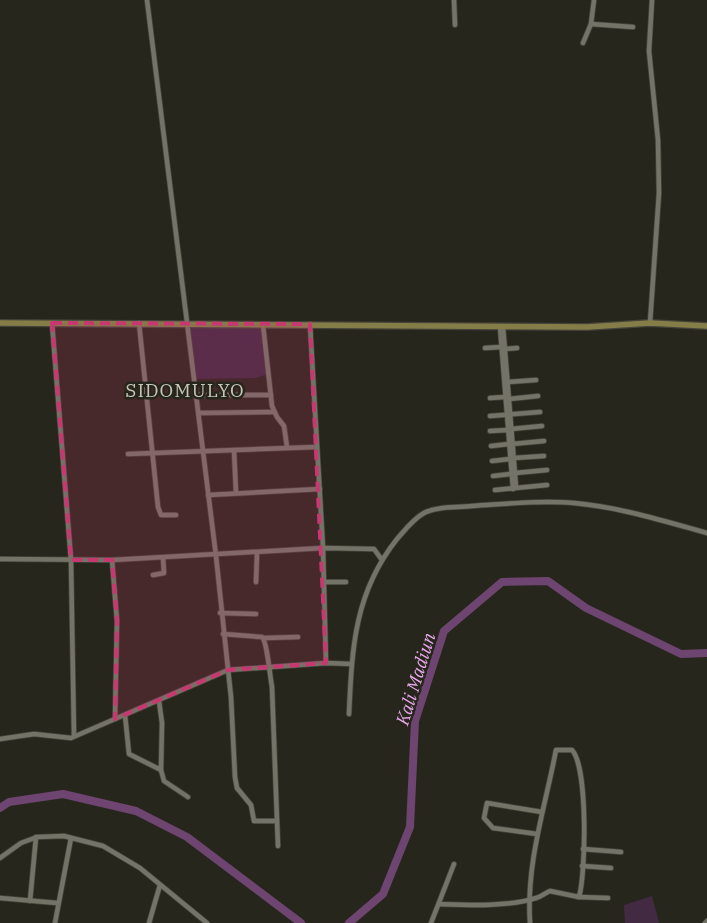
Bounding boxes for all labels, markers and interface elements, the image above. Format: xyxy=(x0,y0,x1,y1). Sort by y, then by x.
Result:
district label: SIDOMULYO xyxy=(125,378,245,402)
water label: Kali Madiun xyxy=(390,629,441,729)

